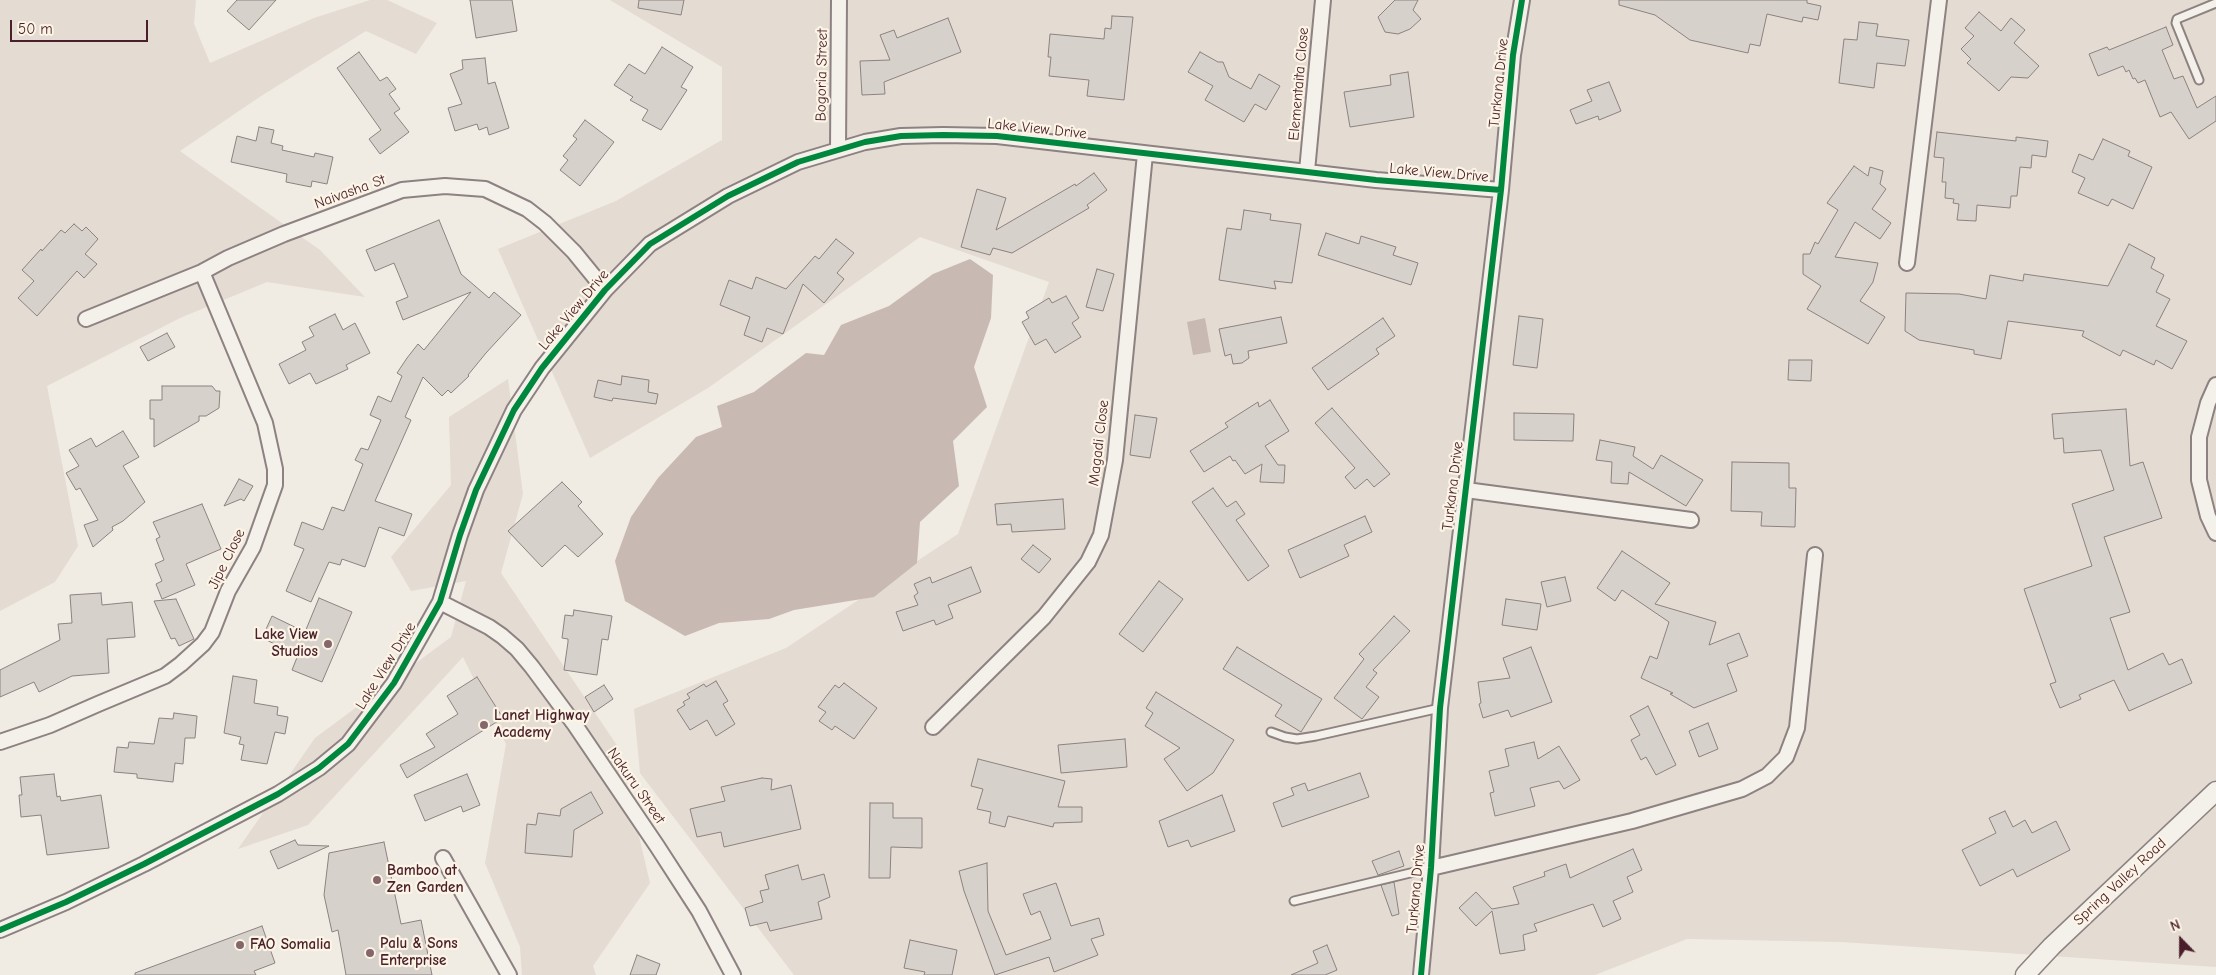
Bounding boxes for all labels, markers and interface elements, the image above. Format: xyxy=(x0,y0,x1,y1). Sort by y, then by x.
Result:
scale bar xyxy=(12,10,150,42)
text: 50 m xyxy=(18,20,53,38)
street label: Elementaita Close xyxy=(1285,27,1313,141)
street label: Bogoria Street xyxy=(812,28,832,122)
street label: Turkana Drive xyxy=(1485,38,1513,128)
street label: Lake View Drive xyxy=(986,115,1088,143)
street label: Lake View Drive xyxy=(1389,160,1489,186)
street label: Naivasha St xyxy=(312,171,388,213)
street label: Lake View Drive xyxy=(535,266,613,354)
street label: Magadi Close xyxy=(1085,399,1113,487)
street label: Turkana Drive xyxy=(1439,441,1467,531)
street label: Jipe Close xyxy=(205,526,249,592)
street label: Lake View Drive xyxy=(352,619,420,713)
place label: Lake View Studios xyxy=(255,626,318,661)
marker: Lake View Studios xyxy=(322,638,334,650)
place label: Lanet Highway Academy xyxy=(494,707,589,742)
marker: Lanet Highway Academy xyxy=(478,719,490,731)
street label: Nakuru Street xyxy=(603,744,669,828)
street label: Spring Valley Road xyxy=(2070,835,2170,929)
street label: Turkana Drive xyxy=(1403,844,1429,934)
place label: Bamboo at Zen Garden xyxy=(387,862,464,897)
marker: Bamboo at Zen Garden xyxy=(371,874,383,886)
north arrow xyxy=(2156,915,2206,965)
text: N xyxy=(2168,916,2183,935)
place label: Palu & Sons Enterprise xyxy=(380,935,458,970)
place label: FAO Somalia xyxy=(250,936,331,954)
marker: FAO Somalia xyxy=(234,939,246,951)
marker: Palu & Sons Enterprise xyxy=(364,947,376,959)

